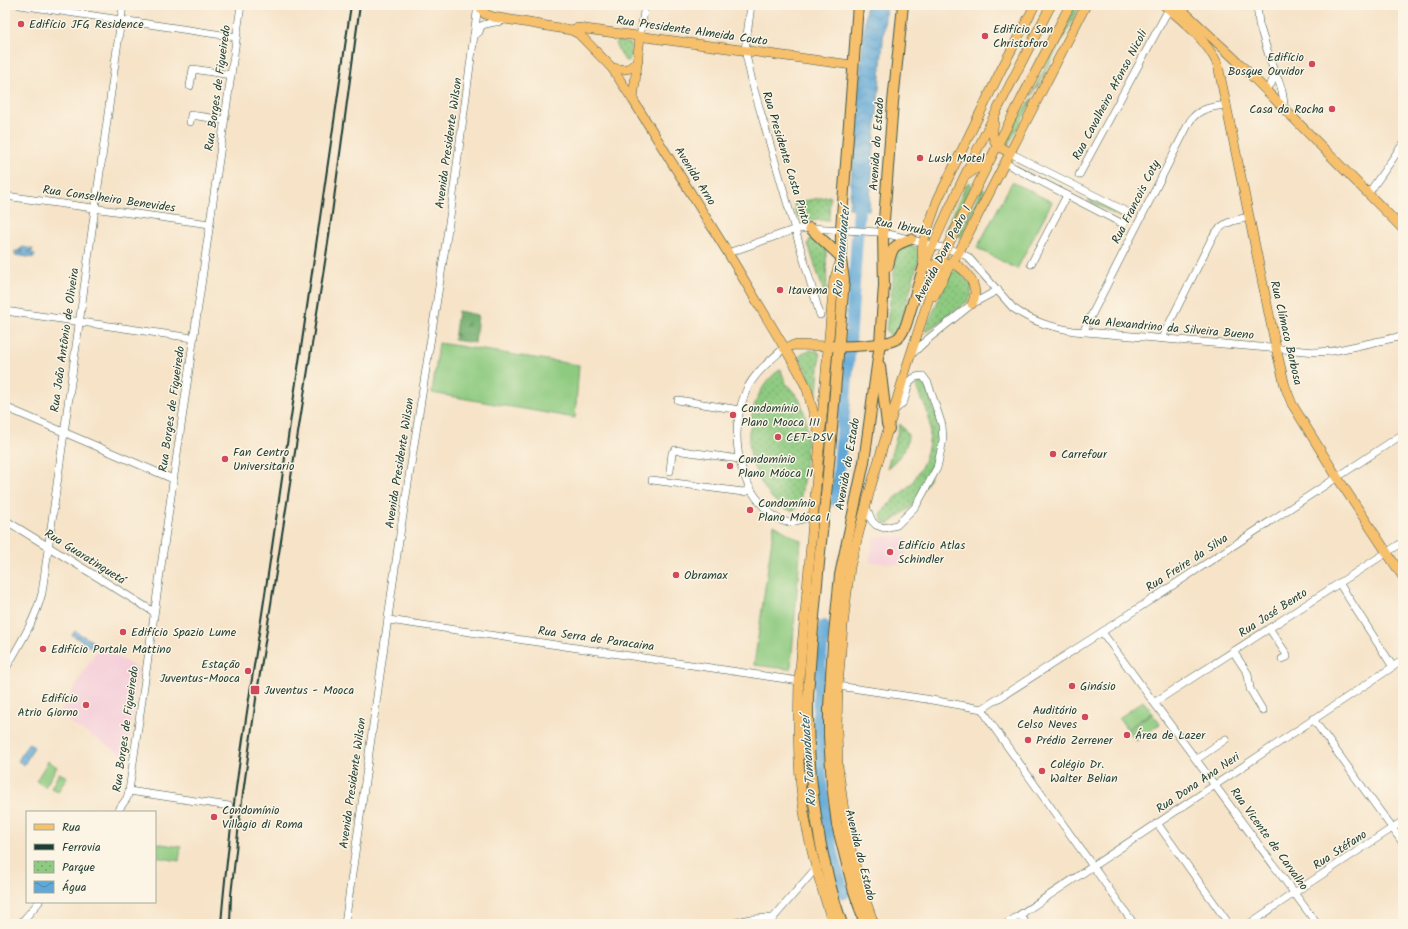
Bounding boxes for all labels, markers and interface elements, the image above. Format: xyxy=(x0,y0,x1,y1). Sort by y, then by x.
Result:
street label: Rua Presidente Almeida Couto xyxy=(615,11,769,51)
place label: Edifício JFG Residence xyxy=(29,15,144,34)
marker: Edifício JFG Residence xyxy=(16,19,26,29)
place label: Edifício San Christoforo xyxy=(993,20,1053,53)
street label: Rua Borges de Figueiredo xyxy=(200,24,236,152)
street label: Rua Cavalheiro Afonso Nicoli xyxy=(1068,25,1153,164)
marker: Edifício San Christoforo xyxy=(980,31,990,41)
place label: Edifício Bosque Ouvidor xyxy=(1228,48,1305,81)
marker: Edifício Bosque Ouvidor xyxy=(1307,59,1317,69)
street label: Avenida Presidente Wilson xyxy=(430,76,468,210)
street label: Rua Presidente Costa Pinto xyxy=(757,89,815,227)
street label: Avenida do Estado xyxy=(864,97,890,191)
place label: Casa da Rocha xyxy=(1249,100,1324,119)
marker: Casa da Rocha xyxy=(1327,104,1337,114)
street label: Avenida Arno xyxy=(669,143,721,209)
place label: Lush Motel xyxy=(928,149,985,168)
marker: Lush Motel xyxy=(915,153,925,163)
street label: Rua Francois Coty xyxy=(1107,156,1166,247)
street label: Rua Conselheiro Benevides xyxy=(41,180,177,218)
water label: Rio Tamanduateí xyxy=(828,201,857,298)
street label: Avenida Dom Pedro I xyxy=(910,202,977,306)
street label: Rua Ibiruba xyxy=(873,212,934,242)
street label: Rua João Antônio de Oliveira xyxy=(45,266,85,413)
street label: Rua Clímaco Barbosa xyxy=(1265,279,1307,387)
place label: Itavema xyxy=(788,281,828,300)
marker: Itavema xyxy=(775,285,785,295)
street label: Rua Alexandrino da Silveira Bueno xyxy=(1081,311,1255,345)
street label: Rua Borges de Figueiredo xyxy=(154,345,190,473)
street label: Avenida Presidente Wilson xyxy=(380,396,420,530)
place label: Condomínio Plano Mooca III xyxy=(741,399,820,432)
marker: Condomínio Plano Mooca III xyxy=(728,410,738,420)
street label: Avenida do Estado xyxy=(831,416,865,512)
place label: CET-DSV xyxy=(786,428,834,447)
marker: CET-DSV xyxy=(773,432,783,442)
place label: Fan Centro Universitario xyxy=(233,443,294,476)
place label: Carrefour xyxy=(1061,445,1108,464)
marker: Carrefour xyxy=(1048,449,1058,459)
place label: Condomínio Plano Móoca II xyxy=(738,450,814,483)
marker: Fan Centro Universitario xyxy=(220,454,230,464)
marker: Condomínio Plano Móoca II xyxy=(725,461,735,471)
place label: Condomínio Plano Móoca I xyxy=(758,494,830,527)
marker: Condomínio Plano Móoca I xyxy=(745,505,755,515)
street label: Rua Guaratinguetá xyxy=(41,524,130,590)
street label: Rua Freire da Silva xyxy=(1142,529,1232,597)
place label: Edifício Atlas Schindler xyxy=(898,536,965,569)
marker: Edifício Atlas Schindler xyxy=(885,547,895,557)
place label: Obramax xyxy=(684,566,728,585)
marker: Obramax xyxy=(671,570,681,580)
street label: Rua José Bento xyxy=(1235,584,1311,642)
street label: Rua Serra de Paracaina xyxy=(537,621,656,657)
place label: Edifício Spazio Lume xyxy=(131,623,237,642)
marker: Edifício Spazio Lume xyxy=(118,627,128,637)
place label: Edifício Portale Mattino xyxy=(51,640,171,659)
marker: Edifício Portale Mattino xyxy=(38,644,48,654)
place label: Estação Juventus-Mooca xyxy=(159,655,240,688)
street label: Rua Borges de Figueiredo xyxy=(108,665,144,793)
marker: Estação Juventus-Mooca xyxy=(243,666,253,676)
place label: Ginásio xyxy=(1080,677,1116,696)
place label: Juventus - Mooca xyxy=(264,681,355,700)
marker: Ginásio xyxy=(1067,681,1077,691)
marker: Juventus - Mooca xyxy=(249,684,261,696)
place label: Edifício Atrio Giorno xyxy=(18,689,78,722)
marker: Edifício Atrio Giorno xyxy=(81,700,91,710)
place label: Auditório Celso Neves xyxy=(1017,701,1077,734)
water label: Rio Tamanduateí xyxy=(795,710,823,807)
marker: Auditório Celso Neves xyxy=(1080,712,1090,722)
street label: Avenida Presidente Wilson xyxy=(334,716,372,850)
place label: Área de Lazer xyxy=(1135,726,1206,745)
marker: Área de Lazer xyxy=(1122,730,1132,740)
place label: Prédio Zerrener xyxy=(1036,731,1114,750)
marker: Prédio Zerrener xyxy=(1023,735,1033,745)
street label: Rua Dona Ana Neri xyxy=(1152,747,1245,818)
place label: Colégio Dr. Walter Belian xyxy=(1050,755,1118,788)
marker: Colégio Dr. Walter Belian xyxy=(1037,766,1047,776)
street label: Rua Vicente de Carvalho xyxy=(1225,784,1313,894)
place label: Condomínio Villagio di Roma xyxy=(222,801,303,834)
street label: Avenida do Estado xyxy=(839,807,881,903)
legend xyxy=(26,811,156,903)
marker: Condomínio Villagio di Roma xyxy=(209,812,219,822)
text: Rua xyxy=(62,818,81,837)
street label: Rua Stéfano xyxy=(1309,825,1371,875)
text: Ferrovia xyxy=(62,838,101,857)
text: Parque xyxy=(62,858,96,877)
text: Água xyxy=(62,878,87,897)

